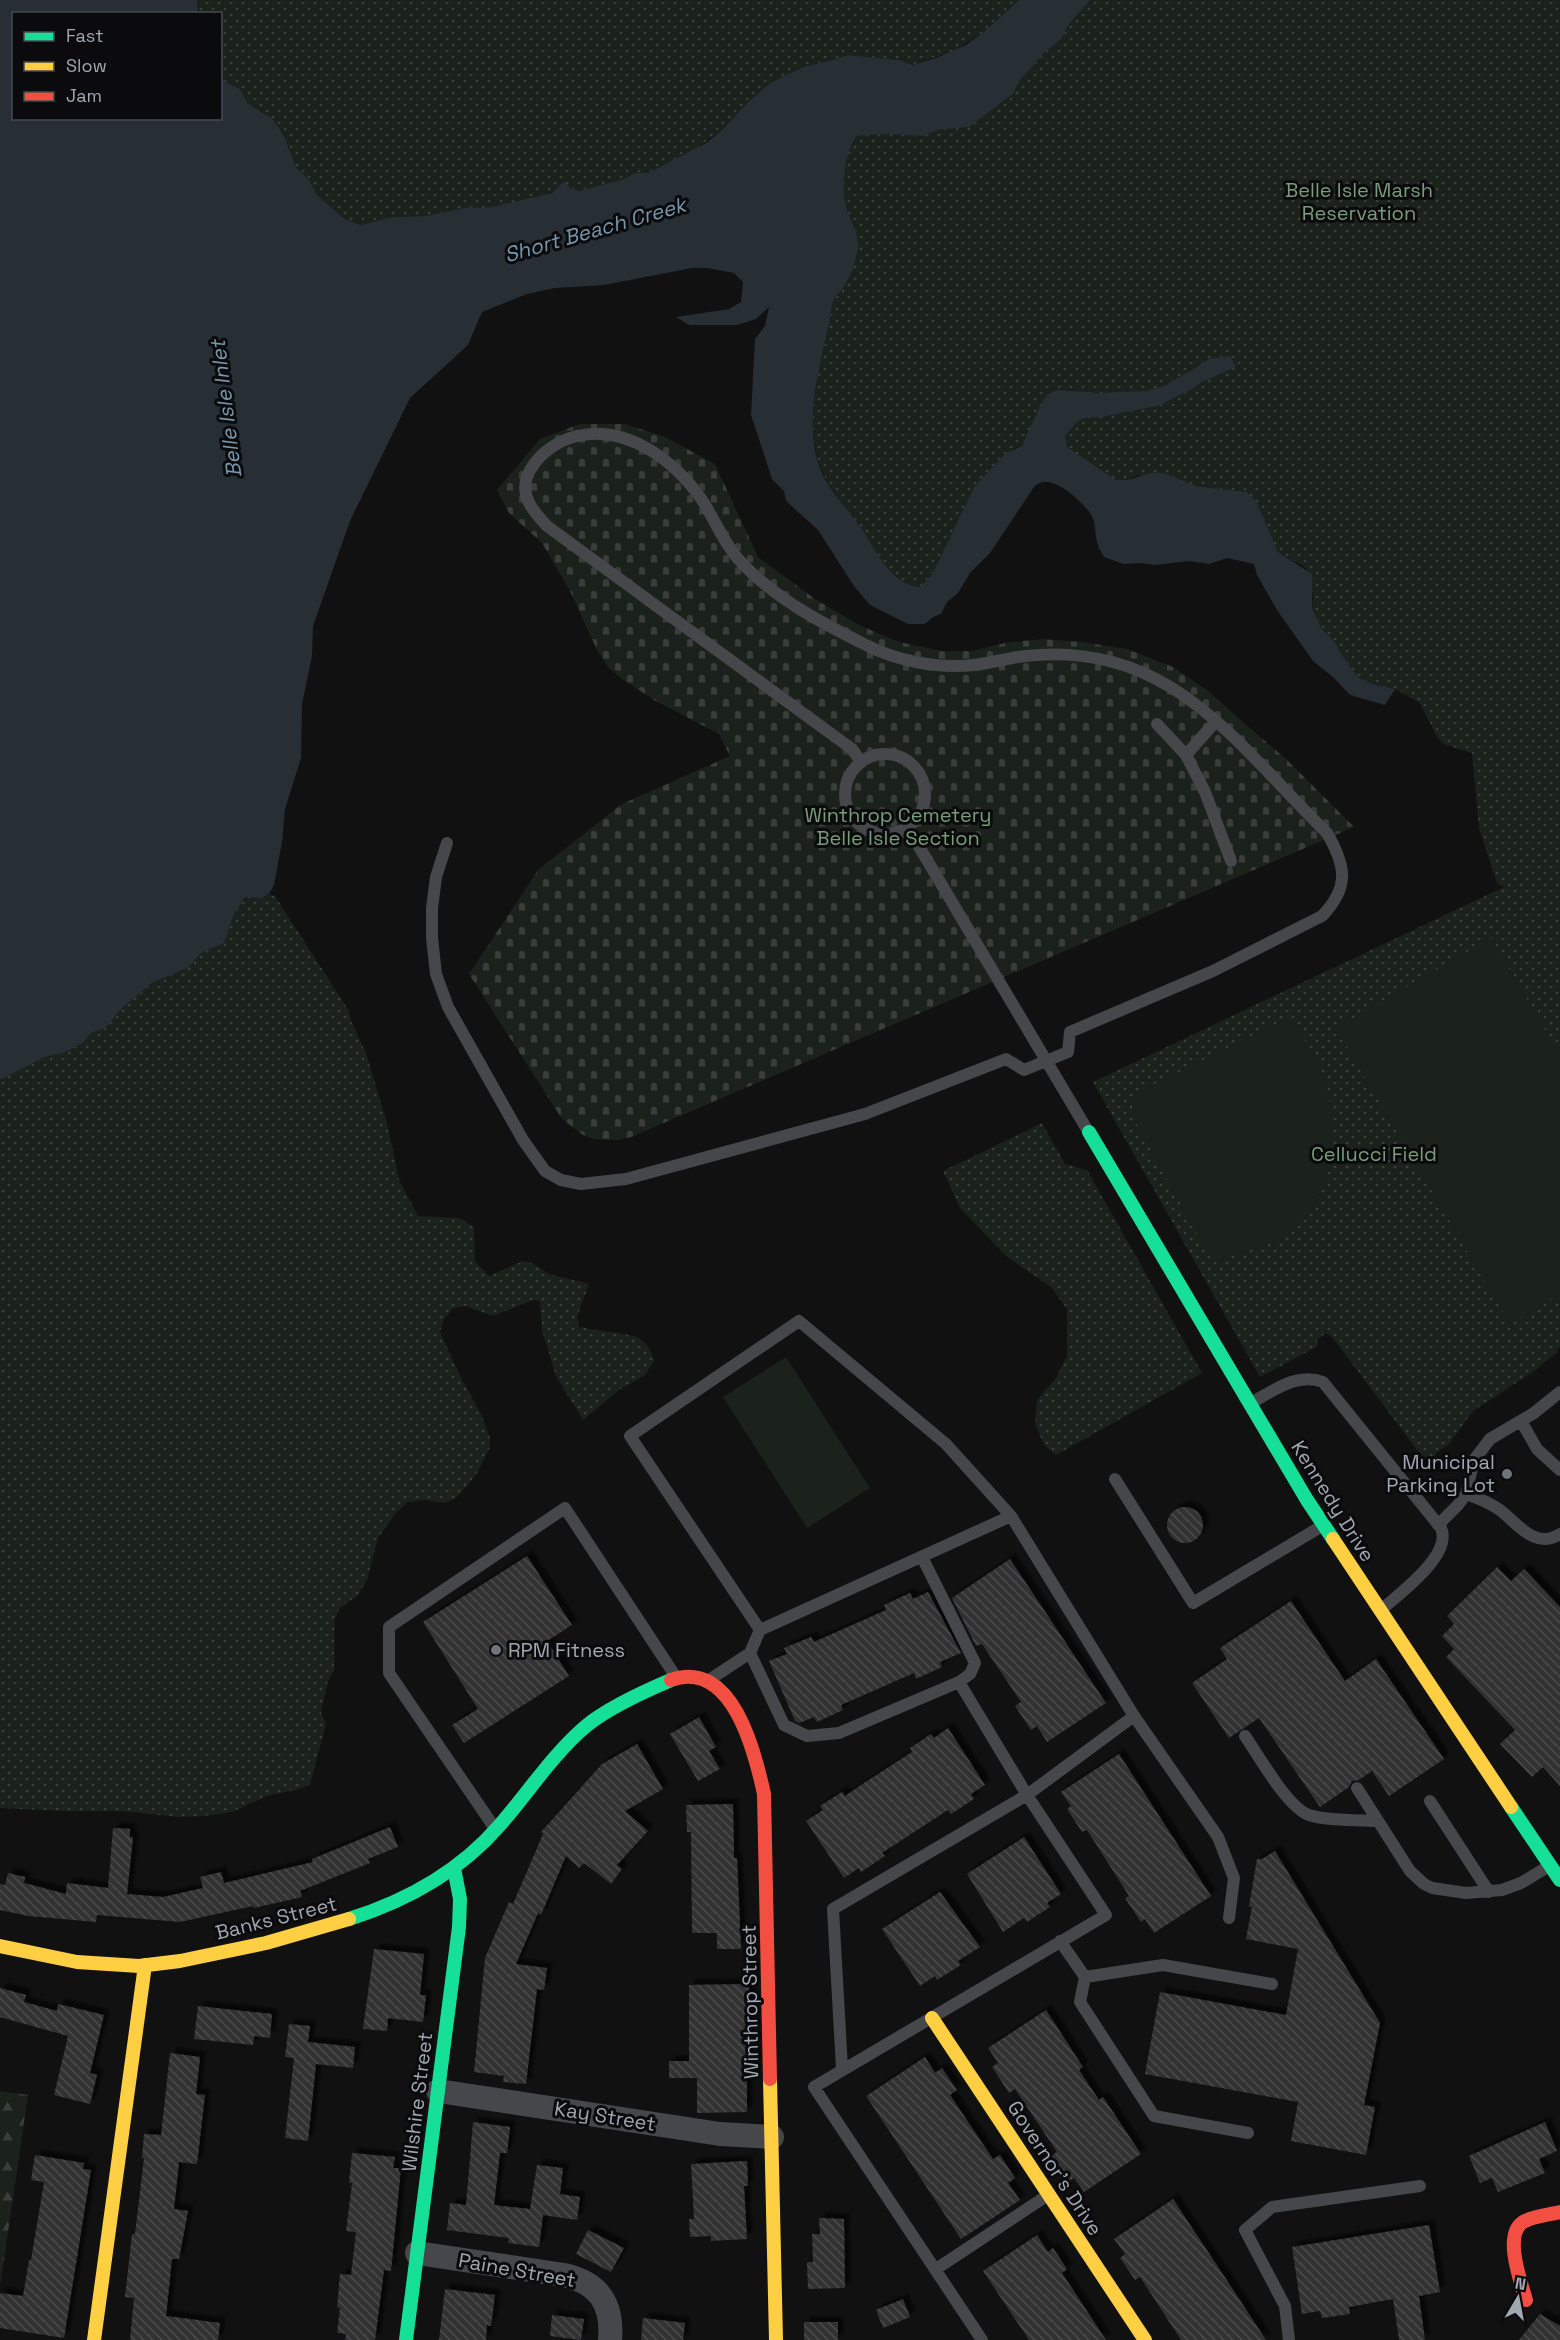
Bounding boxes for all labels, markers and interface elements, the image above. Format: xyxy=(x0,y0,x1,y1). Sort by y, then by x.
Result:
legend xyxy=(12,12,222,120)
text: Fast xyxy=(66,24,103,47)
text: Slow xyxy=(66,54,107,77)
text: Jam xyxy=(66,84,102,107)
park label: Belle Isle Marsh Reservation xyxy=(1285,177,1433,226)
water label: Short Beach Creek xyxy=(501,190,691,268)
water label: Belle Isle Inlet xyxy=(203,336,247,479)
park label: Winthrop Cemetery Belle Isle Section xyxy=(804,802,992,851)
park label: Cellucci Field xyxy=(1311,1141,1437,1167)
street label: Kennedy Drive xyxy=(1285,1436,1381,1566)
place label: Municipal Parking Lot xyxy=(1386,1449,1495,1498)
marker: Municipal Parking Lot xyxy=(1500,1467,1514,1481)
place label: RPM Fitness xyxy=(508,1637,625,1663)
marker: RPM Fitness xyxy=(489,1643,503,1657)
street label: Banks Street xyxy=(213,1890,339,1946)
street label: Winthrop Street xyxy=(736,1925,764,2079)
street label: Wilshire Street xyxy=(396,2031,438,2173)
street label: Kay Street xyxy=(553,2095,657,2137)
street label: Governor's Drive xyxy=(1002,2096,1108,2240)
street label: Paine Street xyxy=(456,2247,578,2293)
north arrow xyxy=(1488,2268,1548,2328)
text: N xyxy=(1513,2272,1528,2295)

